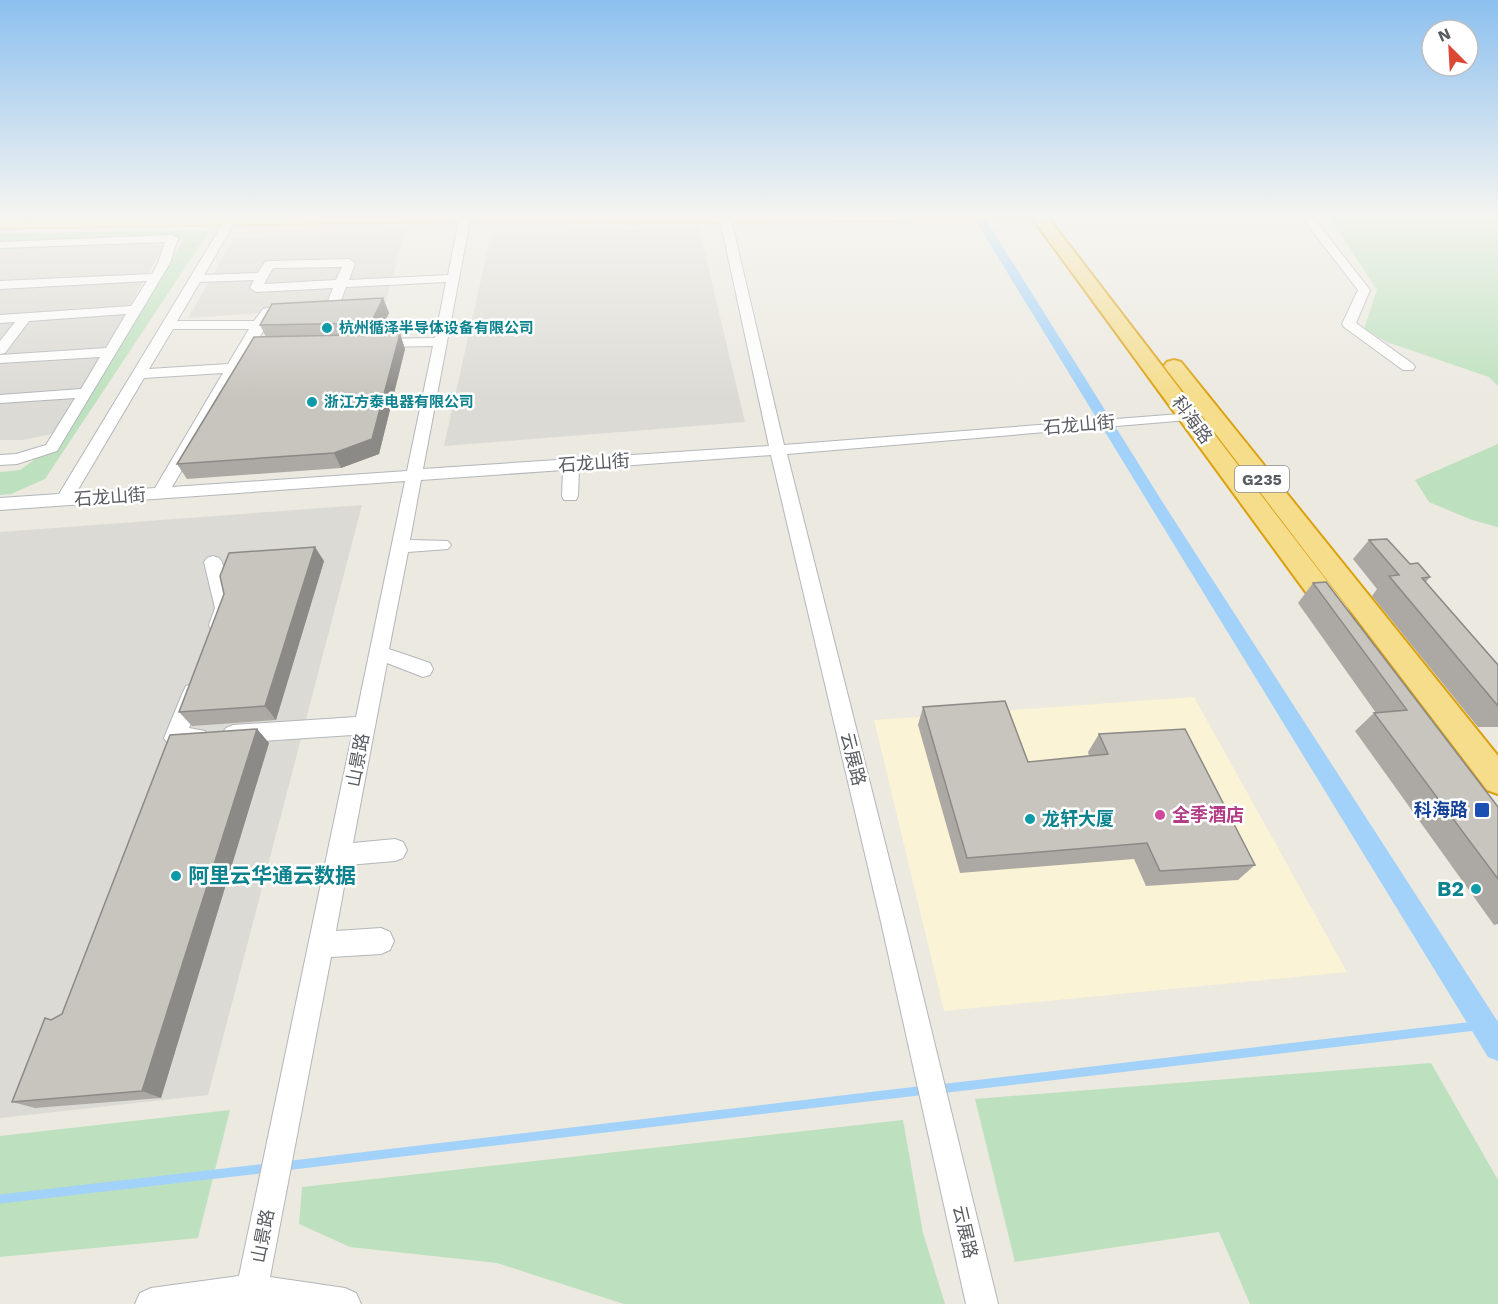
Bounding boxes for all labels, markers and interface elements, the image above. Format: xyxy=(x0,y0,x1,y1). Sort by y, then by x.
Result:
north arrow xyxy=(1420,18,1480,78)
text: N xyxy=(1435,24,1453,46)
place label: 杭州循泽半导体设备有限公司 xyxy=(339,319,534,337)
marker: 杭州循泽半导体设备有限公司 xyxy=(320,321,334,335)
street label: 科海路 xyxy=(1168,392,1217,448)
place label: 浙江方泰电器有限公司 xyxy=(324,393,474,411)
marker: 浙江方泰电器有限公司 xyxy=(305,395,319,409)
street label: 石龙山街 xyxy=(1042,411,1116,438)
street label: 石龙山街 xyxy=(557,450,631,475)
road number: G235 xyxy=(1235,466,1289,492)
street label: 石龙山街 xyxy=(73,484,147,509)
street label: 云展路 xyxy=(837,730,870,788)
street label: 山景路 xyxy=(342,731,373,788)
place label: 科海路 xyxy=(1414,799,1468,820)
marker: 科海路 xyxy=(1473,801,1491,819)
place label: 全季酒店 xyxy=(1172,804,1244,825)
place label: 龙轩大厦 xyxy=(1042,808,1114,829)
marker: 全季酒店 xyxy=(1153,808,1167,822)
marker: 龙轩大厦 xyxy=(1023,812,1037,826)
place label: 阿里云华通云数据 xyxy=(188,863,356,888)
marker: 阿里云华通云数据 xyxy=(169,869,183,883)
place label: B2 xyxy=(1437,876,1464,901)
marker: B2 xyxy=(1469,882,1483,896)
street label: 云展路 xyxy=(949,1203,982,1261)
street label: 山景路 xyxy=(247,1207,278,1264)

